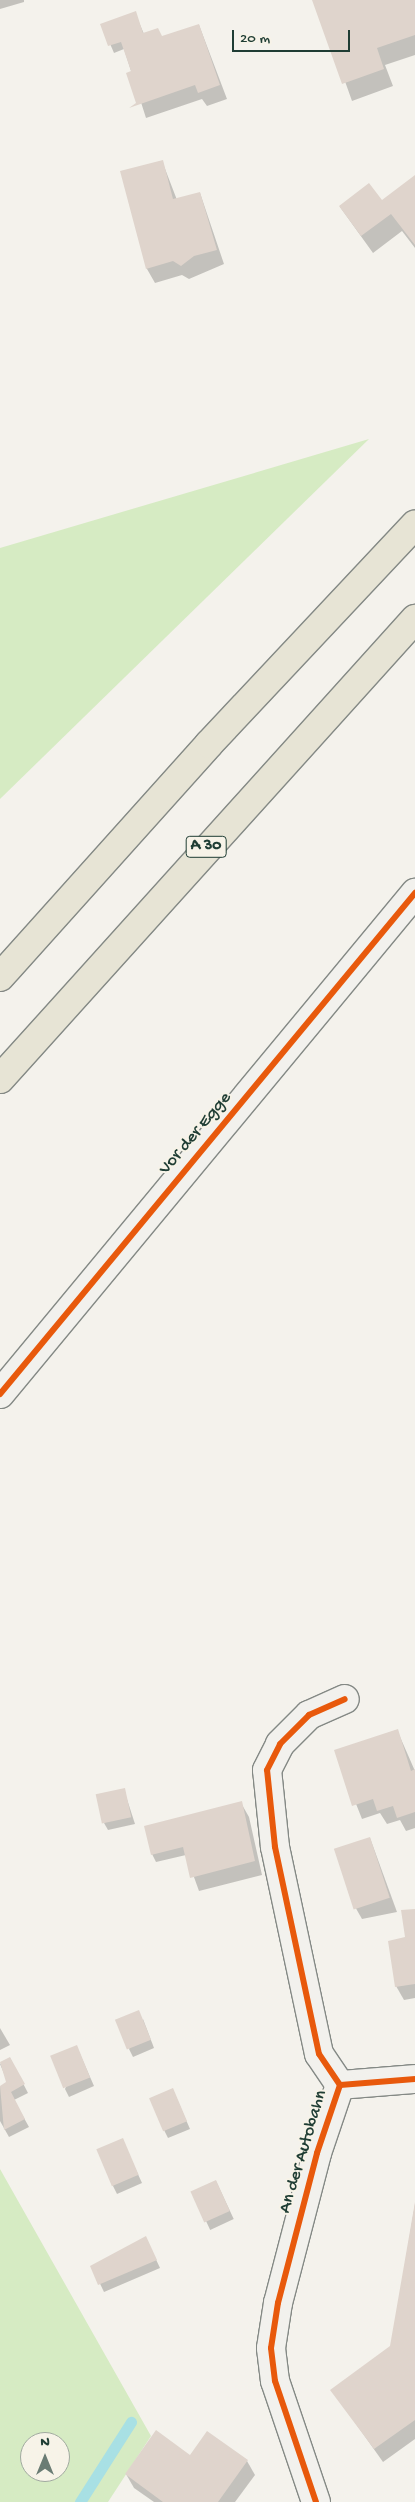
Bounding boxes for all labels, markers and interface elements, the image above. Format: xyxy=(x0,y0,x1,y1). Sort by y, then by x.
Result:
scale bar xyxy=(235,20,352,52)
text: 20 m xyxy=(240,30,270,48)
road number: A 30 xyxy=(185,834,227,860)
street label: Vor der Egge xyxy=(155,1088,237,1180)
street label: An der Autobahn xyxy=(275,2088,333,2216)
north arrow xyxy=(20,2432,70,2482)
text: N xyxy=(40,2434,50,2451)

